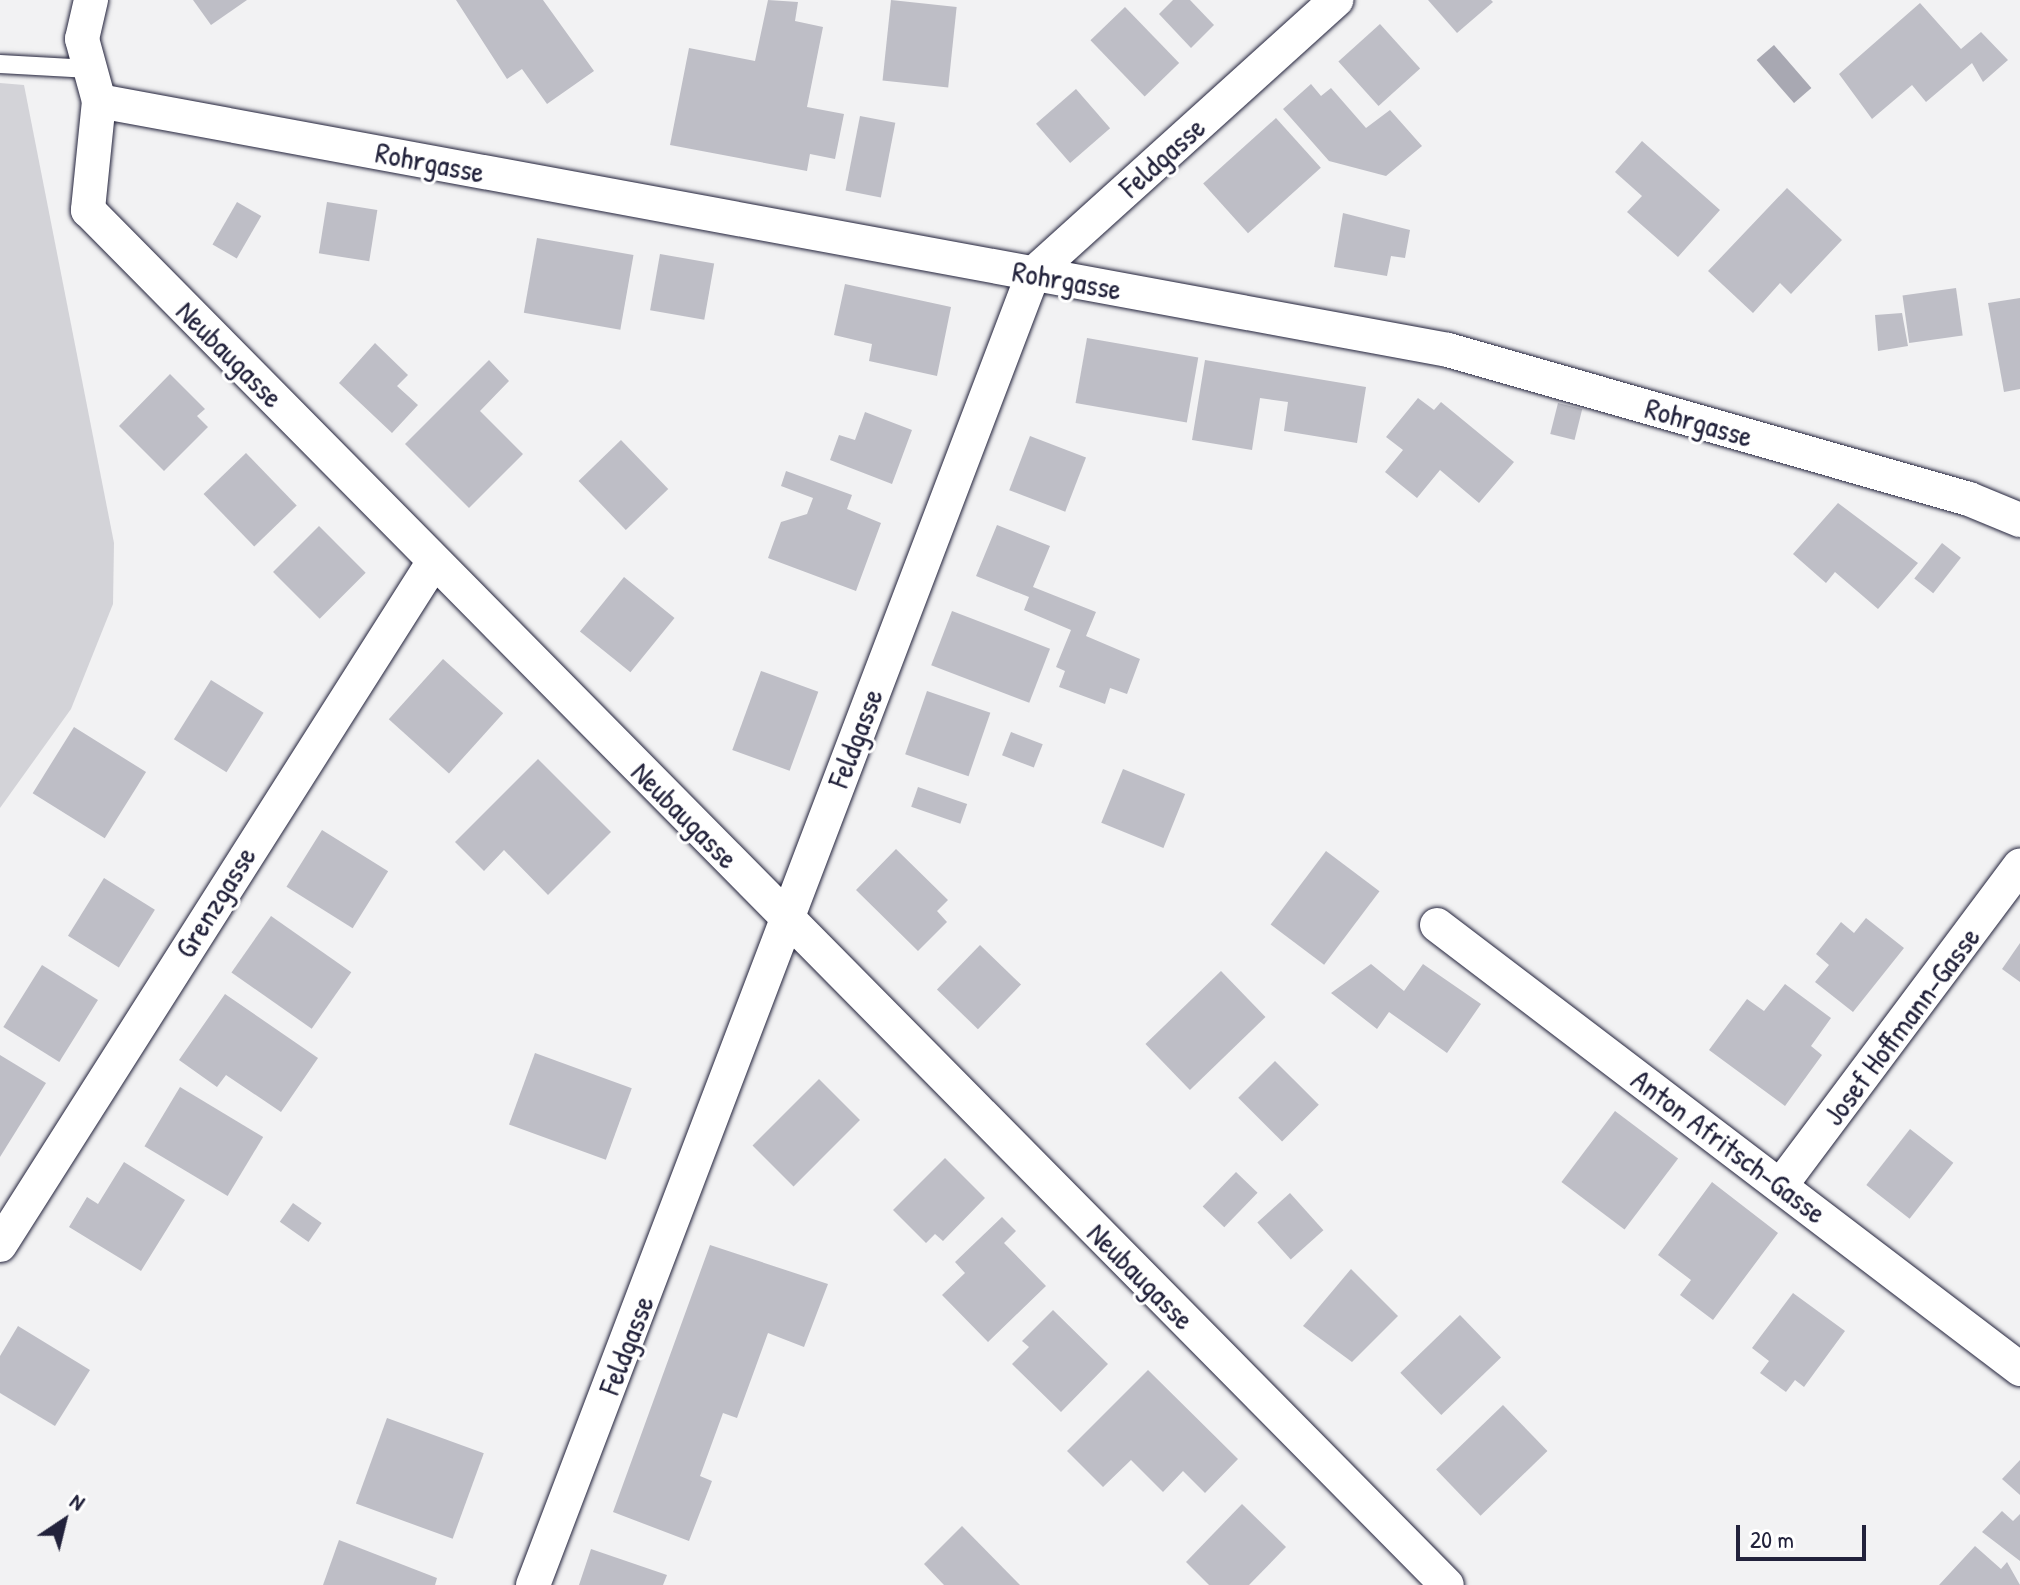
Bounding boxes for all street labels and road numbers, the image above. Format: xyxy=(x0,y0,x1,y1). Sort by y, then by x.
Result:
street label: Feldgasse xyxy=(1112,109,1212,205)
street label: Rohrgasse xyxy=(373,134,487,190)
street label: Rohrgasse xyxy=(1010,253,1124,307)
street label: Neubaugasse xyxy=(169,293,291,415)
street label: Rohrgasse xyxy=(1641,390,1757,454)
street label: Feldgasse xyxy=(820,683,890,793)
street label: Neubaugasse xyxy=(624,754,746,876)
street label: Grenzgasse xyxy=(167,840,263,964)
street label: Josef Hoffmann-Gasse xyxy=(1815,920,1987,1132)
street label: Anton Afritsch-Gasse xyxy=(1625,1061,1833,1231)
street label: Neubaugasse xyxy=(1080,1215,1202,1337)
street label: Feldgasse xyxy=(591,1290,661,1400)

